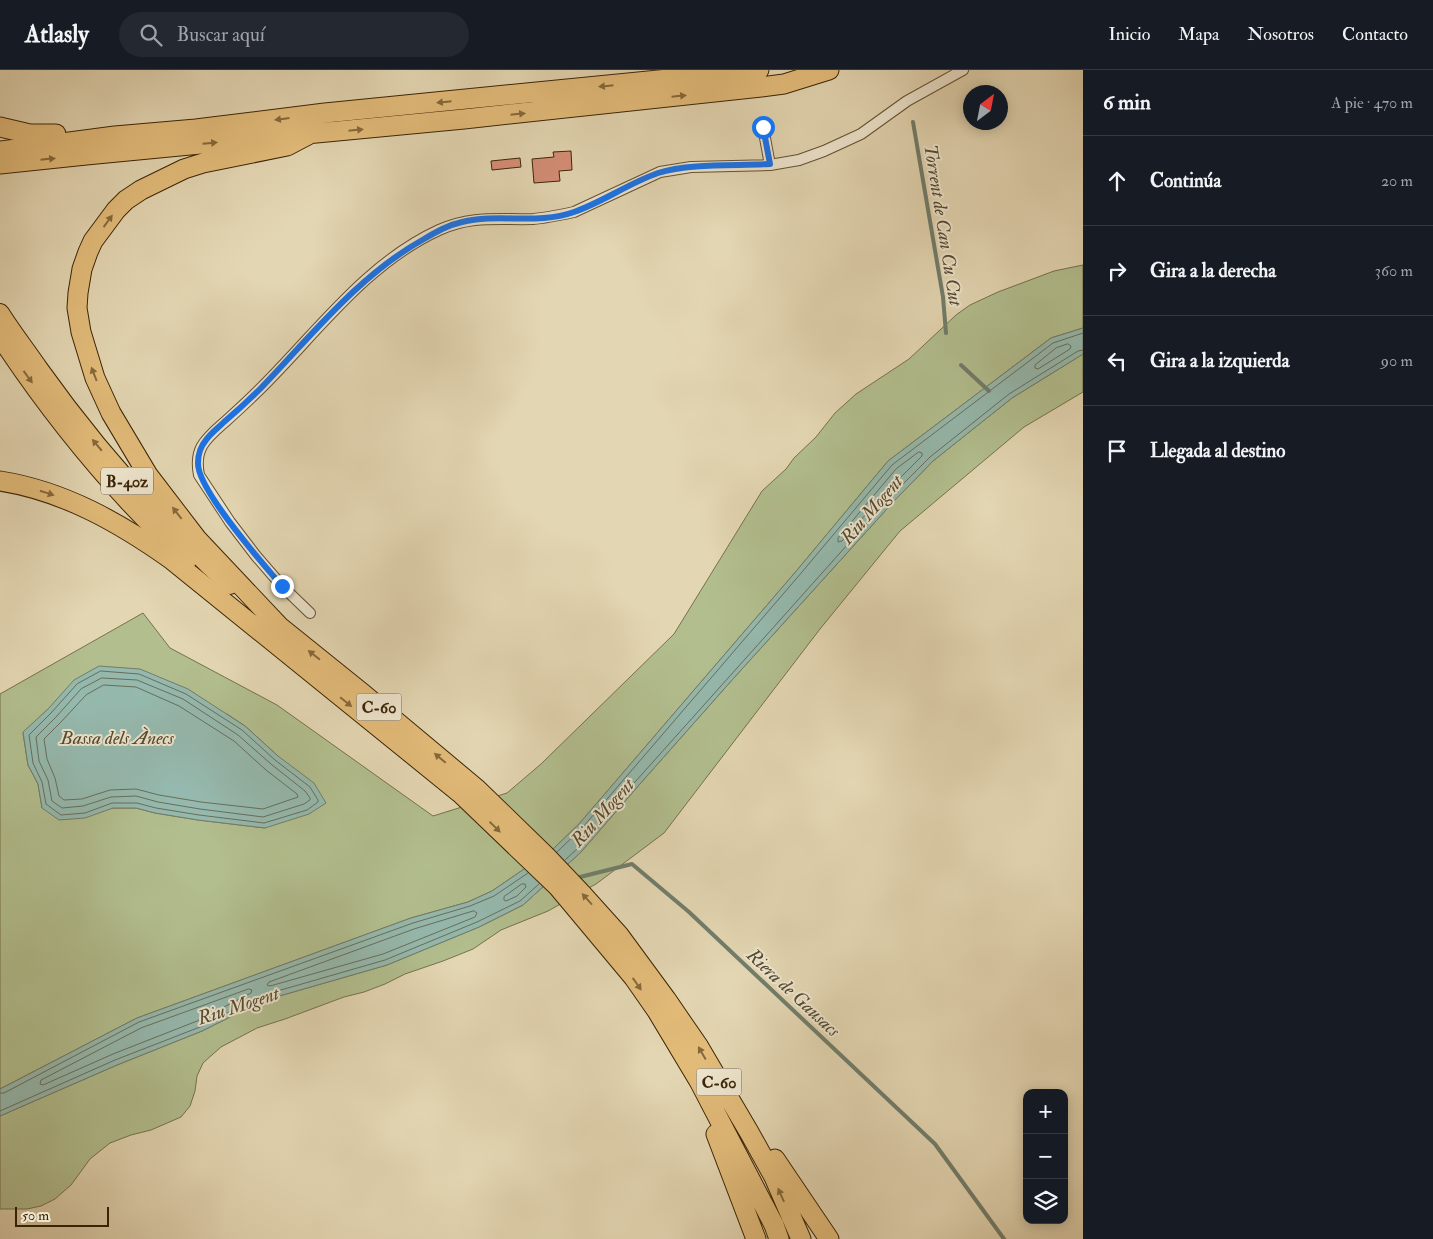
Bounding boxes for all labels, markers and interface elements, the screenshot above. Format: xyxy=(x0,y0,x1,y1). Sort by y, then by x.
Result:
search box xyxy=(119,12,469,57)
text: Atlasly xyxy=(25,19,89,50)
icon: search xyxy=(137,21,165,49)
text: Buscar aquí xyxy=(177,23,265,47)
text: Inicio xyxy=(1108,23,1150,46)
text: Mapa xyxy=(1178,23,1220,46)
text: Nosotros xyxy=(1248,23,1314,46)
text: Contacto xyxy=(1342,23,1408,46)
one-way arrow xyxy=(597,82,613,90)
north arrow xyxy=(963,85,1008,130)
text: 6 min xyxy=(1103,89,1151,116)
one-way arrow xyxy=(672,92,688,100)
text: A pie · 470 m xyxy=(1331,93,1413,113)
one-way arrow xyxy=(436,98,452,106)
one-way arrow xyxy=(510,109,526,117)
one-way arrow xyxy=(274,115,290,123)
route start xyxy=(752,116,775,139)
one-way arrow xyxy=(349,126,365,134)
one-way arrow xyxy=(202,139,218,147)
water label: Torrent de Can Cu Cut xyxy=(918,143,968,309)
one-way arrow xyxy=(41,155,57,163)
icon: ahead xyxy=(1103,167,1131,195)
text: Continúa xyxy=(1150,169,1221,193)
text: 20 m xyxy=(1381,171,1413,191)
one-way arrow xyxy=(103,214,113,228)
icon: right xyxy=(1103,257,1131,285)
text: Gira a la derecha xyxy=(1150,259,1276,283)
text: 360 m xyxy=(1375,261,1413,281)
icon: left xyxy=(1103,347,1131,375)
text: Gira a la izquierda xyxy=(1150,349,1289,373)
text: 90 m xyxy=(1381,351,1413,371)
one-way arrow xyxy=(90,366,98,381)
one-way arrow xyxy=(23,371,33,384)
icon: arrive xyxy=(1103,437,1131,465)
one-way arrow xyxy=(91,439,102,452)
text: Llegada al destino xyxy=(1150,439,1285,463)
road number: B-40z xyxy=(101,468,153,494)
water label: Riu Mogent xyxy=(834,469,909,550)
one-way arrow xyxy=(40,489,55,497)
one-way arrow xyxy=(172,506,182,520)
route end xyxy=(271,575,294,598)
one-way arrow xyxy=(308,649,321,660)
road number: C-60 xyxy=(356,694,402,720)
one-way arrow xyxy=(340,696,353,707)
water label: Bassa dels Ànecs xyxy=(59,726,174,750)
one-way arrow xyxy=(434,752,446,764)
water label: Riu Mogent xyxy=(565,772,641,853)
one-way arrow xyxy=(489,821,501,833)
one-way arrow xyxy=(581,893,593,905)
water label: Riera de Gausacs xyxy=(741,943,846,1043)
one-way arrow xyxy=(632,977,642,990)
water label: Riu Mogent xyxy=(194,981,284,1031)
one-way arrow xyxy=(698,1045,706,1060)
road number: C-60 xyxy=(696,1069,742,1096)
map controls xyxy=(1023,1089,1068,1224)
button: + xyxy=(1023,1089,1068,1134)
button: − xyxy=(1023,1134,1068,1179)
button: layers xyxy=(1023,1179,1068,1224)
one-way arrow xyxy=(777,1187,786,1202)
scale bar xyxy=(15,1204,109,1227)
text: 50 m xyxy=(22,1207,49,1224)

